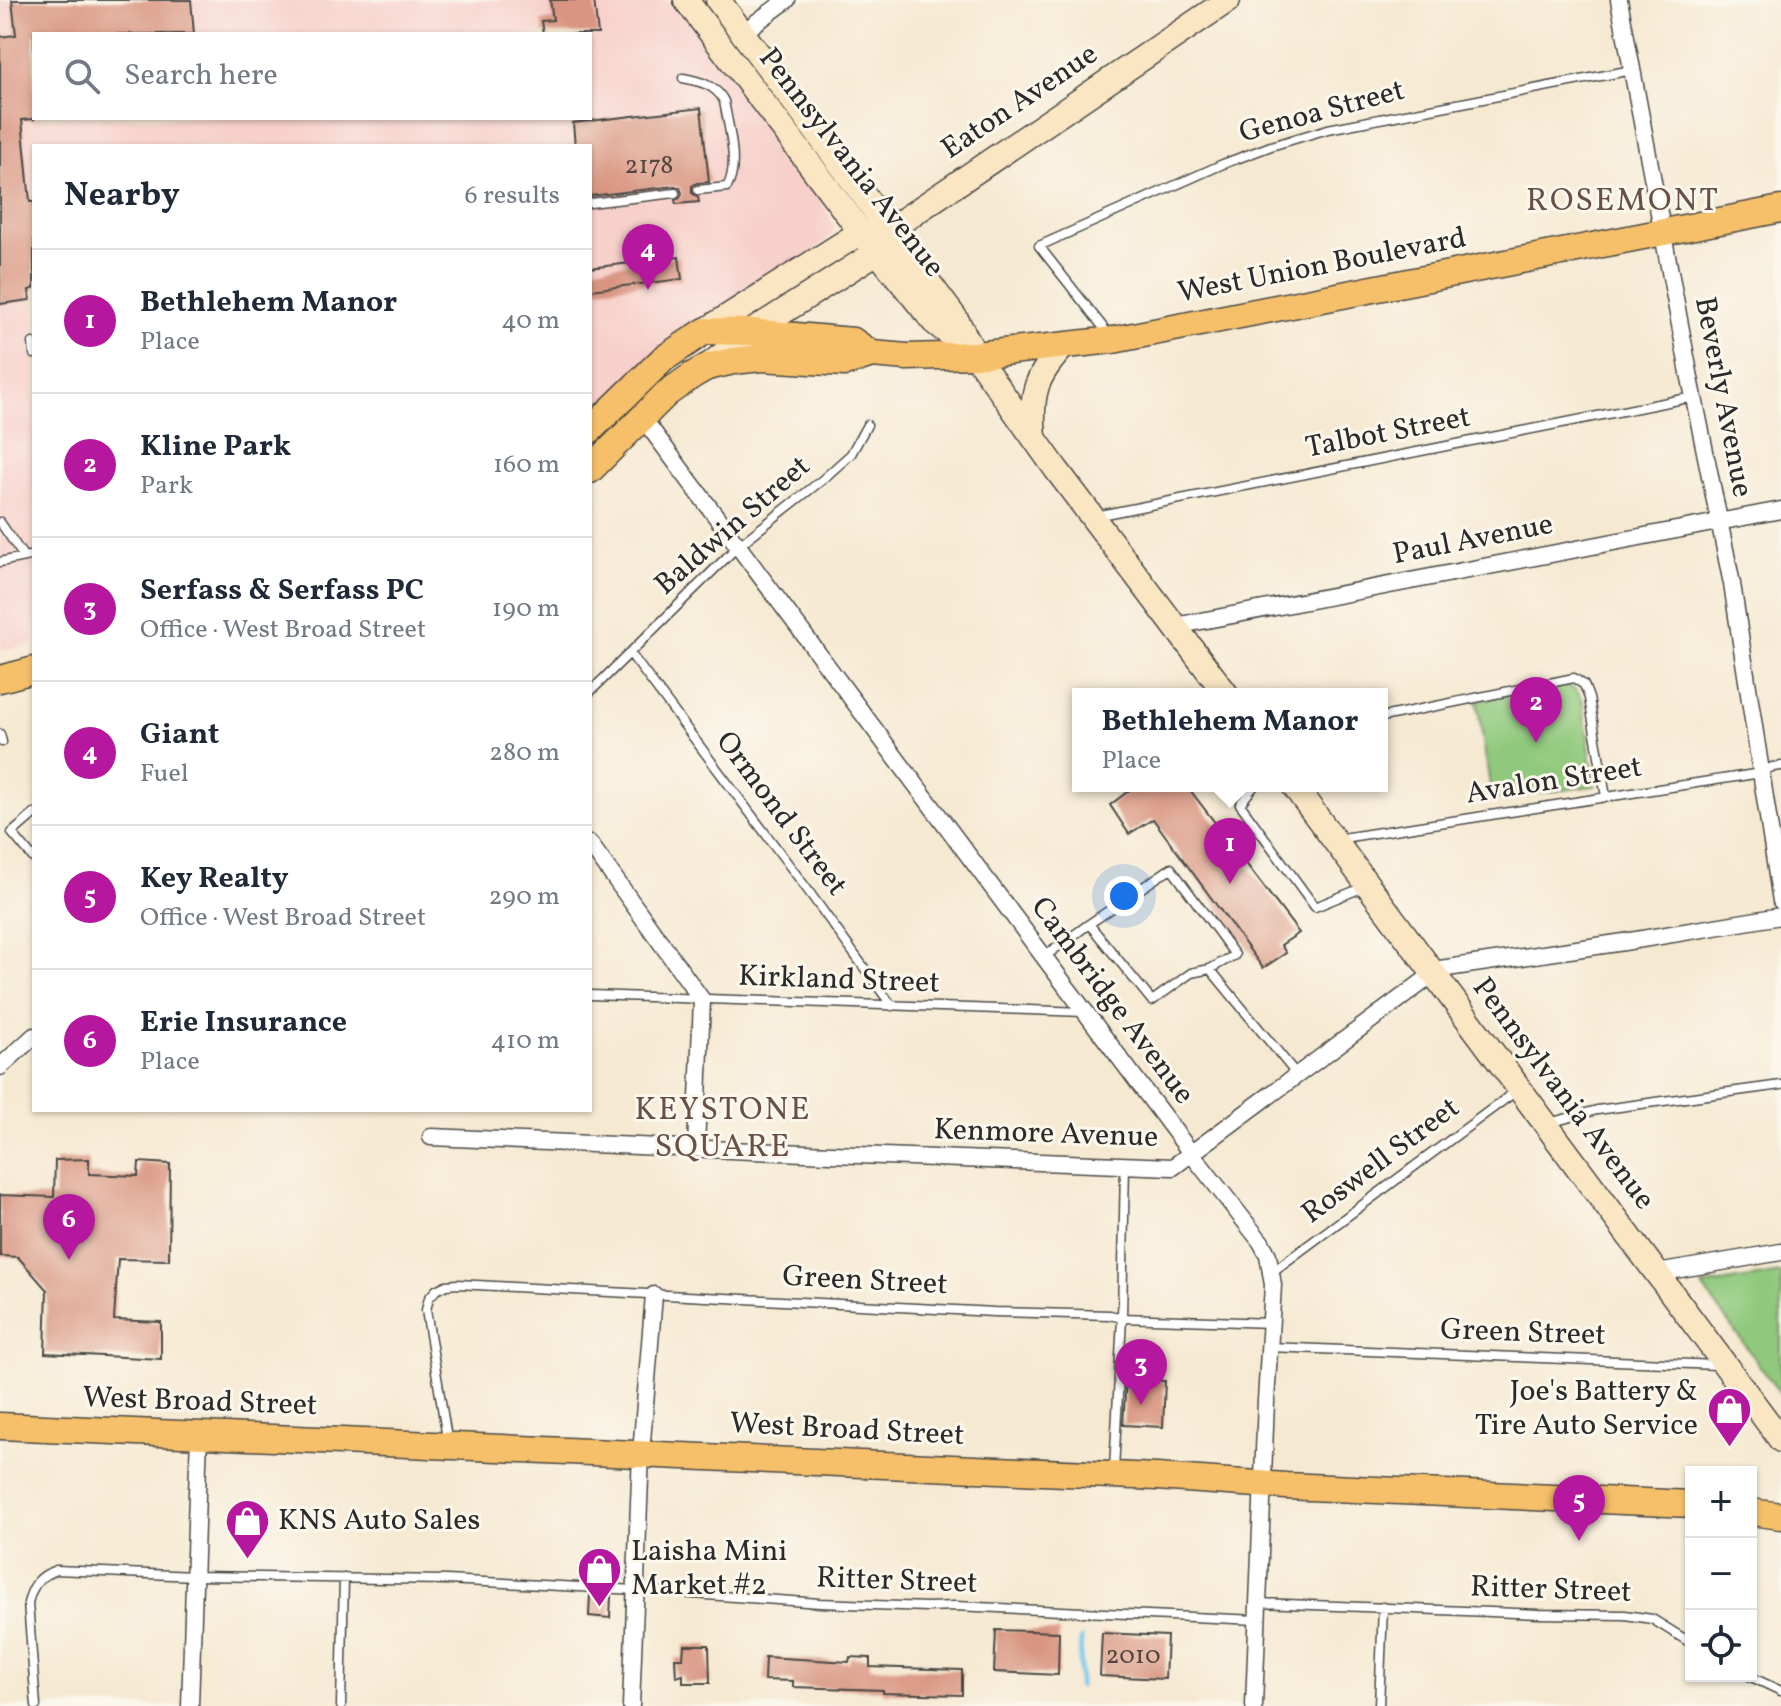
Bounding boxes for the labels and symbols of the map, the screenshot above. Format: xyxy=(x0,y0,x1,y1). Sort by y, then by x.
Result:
street label: Eaton Avenue xyxy=(933,34,1107,170)
street label: Pennsylvania Avenue xyxy=(748,39,954,287)
street label: Genoa Street xyxy=(1235,70,1409,154)
house number: 2178 xyxy=(624,148,674,184)
district label: ROSEMONT xyxy=(1526,180,1720,224)
street label: West Union Boulevard xyxy=(1174,217,1470,315)
pin: 4 xyxy=(622,224,674,290)
street label: Beverly Avenue xyxy=(1683,293,1763,501)
street label: Talbot Street xyxy=(1302,396,1474,470)
street label: Baldwin Street xyxy=(646,446,820,606)
street label: Paul Avenue xyxy=(1389,504,1557,576)
pin: 2 xyxy=(1510,677,1562,743)
street label: Ormond Street xyxy=(705,723,857,905)
street label: Avalon Street xyxy=(1463,746,1645,816)
pin: 1 xyxy=(1204,818,1256,884)
your location xyxy=(1104,876,1144,916)
street label: Cambridge Avenue xyxy=(1020,889,1204,1113)
street label: Kirkland Street xyxy=(737,955,941,1005)
street label: Pennsylvania Avenue xyxy=(1462,969,1664,1219)
street label: Roswell Street xyxy=(1293,1088,1469,1234)
district label: KEYSTONE SQUARE xyxy=(635,1089,812,1170)
street label: Kenmore Avenue xyxy=(933,1109,1159,1159)
pin: 6 xyxy=(43,1194,95,1260)
street label: Green Street xyxy=(781,1256,949,1306)
street label: Green Street xyxy=(1440,1309,1606,1357)
pin: 3 xyxy=(1115,1339,1167,1405)
place label: Joe's Battery & Tire Auto Service xyxy=(1475,1371,1698,1447)
street label: West Broad Street xyxy=(82,1377,318,1427)
shop icon: Joe's Battery & Tire Auto Service xyxy=(1705,1385,1753,1448)
street label: West Broad Street xyxy=(729,1403,965,1457)
pin: 5 xyxy=(1553,1475,1605,1541)
shop icon: KNS Auto Sales xyxy=(223,1497,271,1560)
place label: KNS Auto Sales xyxy=(278,1500,480,1542)
place label: Laisha Mini Market #2 xyxy=(631,1531,787,1607)
shop icon: Laisha Mini Market #2 xyxy=(576,1545,624,1608)
street label: Ritter Street xyxy=(816,1557,978,1605)
street label: Ritter Street xyxy=(1470,1566,1632,1614)
house number: 2010 xyxy=(1105,1638,1161,1674)

